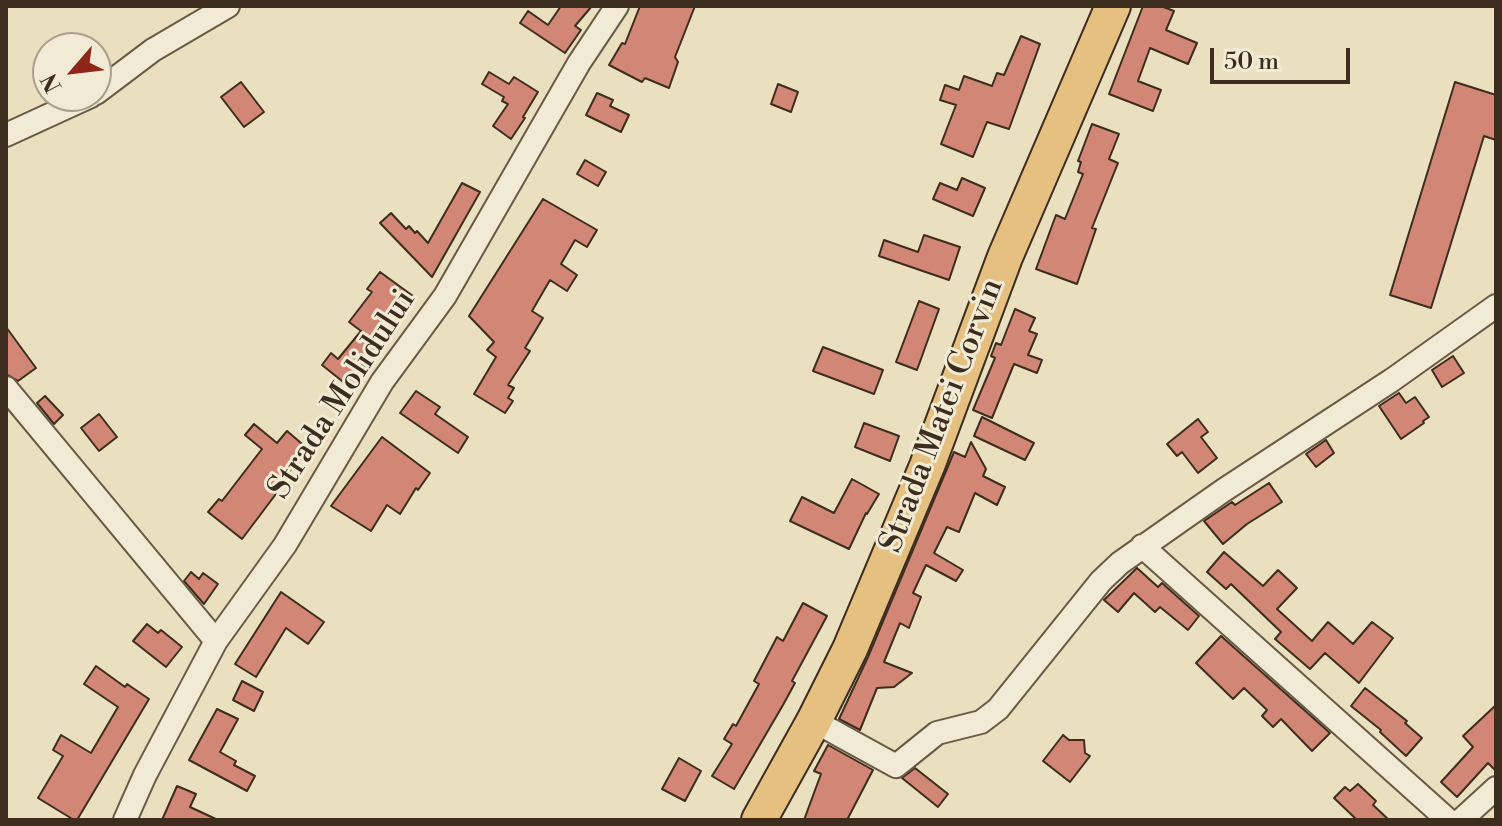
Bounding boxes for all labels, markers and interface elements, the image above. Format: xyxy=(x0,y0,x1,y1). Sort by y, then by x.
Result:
north arrow xyxy=(32,32,112,112)
scale bar xyxy=(1214,32,1354,82)
text: 50 m xyxy=(1224,47,1279,77)
text: N xyxy=(36,69,68,97)
street label: Strada Matei Corvin xyxy=(873,274,1013,558)
street label: Strada Molidului xyxy=(261,283,425,507)

